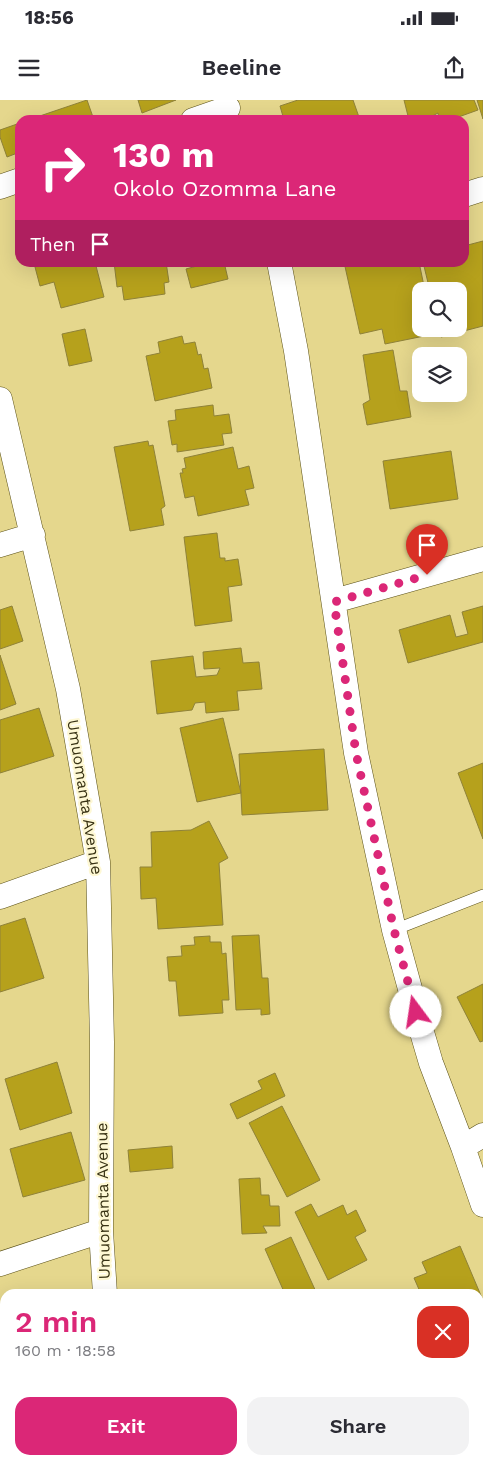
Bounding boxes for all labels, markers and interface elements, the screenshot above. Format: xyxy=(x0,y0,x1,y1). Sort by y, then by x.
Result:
text: 18:56 xyxy=(25,6,74,29)
icon: menu xyxy=(15,54,43,82)
icon: share xyxy=(440,54,468,82)
text: Beeline xyxy=(202,55,281,80)
text: 130 m xyxy=(113,134,214,176)
icon: right xyxy=(30,135,95,200)
text: Okolo Ozomma Lane xyxy=(113,176,336,201)
icon: arrive xyxy=(86,230,114,258)
text: Then xyxy=(30,233,76,256)
map controls xyxy=(412,282,467,402)
button: search xyxy=(412,282,467,337)
button: layers xyxy=(412,347,467,402)
pin xyxy=(406,524,448,575)
icon: arrive xyxy=(413,531,441,559)
street label: Umuomanta Avenue xyxy=(63,718,107,876)
position arrow xyxy=(389,985,441,1037)
street label: Umuomanta Avenue xyxy=(92,1122,114,1280)
text: 2 min xyxy=(15,1304,97,1339)
button: close xyxy=(417,1306,469,1358)
text: 160 m · 18:58 xyxy=(15,1341,116,1360)
button: Exit xyxy=(15,1397,237,1455)
button: Share xyxy=(247,1397,469,1455)

